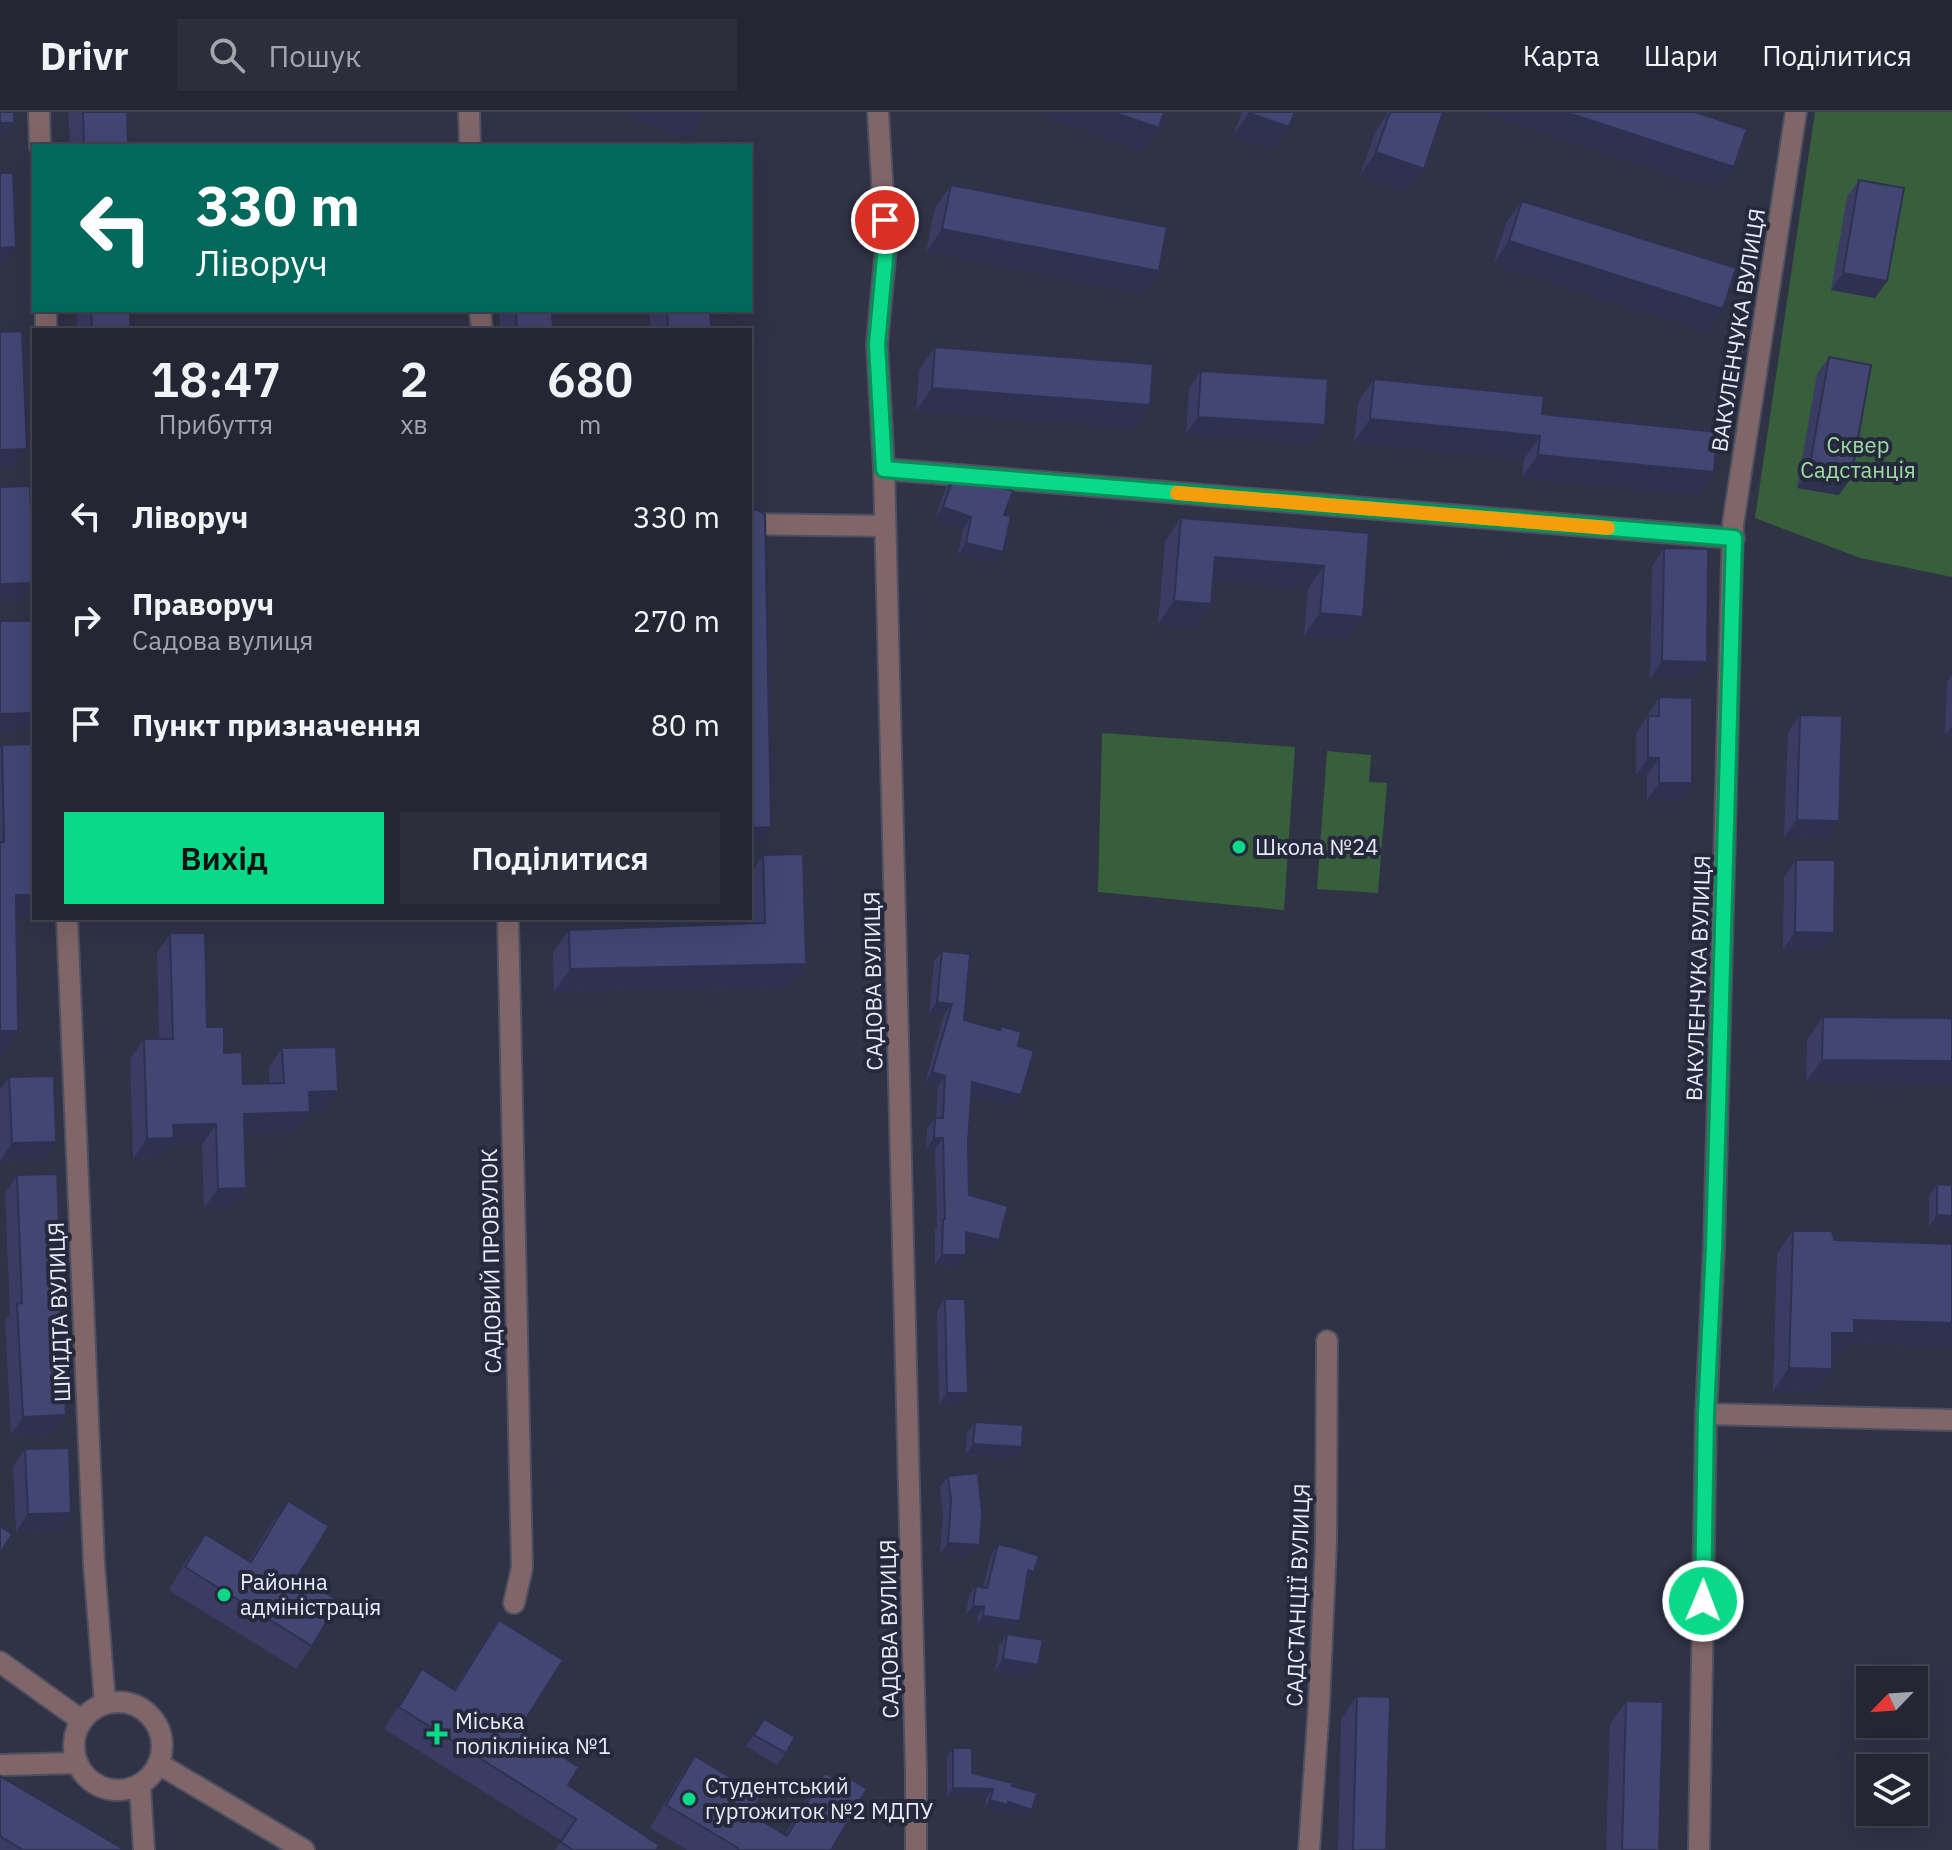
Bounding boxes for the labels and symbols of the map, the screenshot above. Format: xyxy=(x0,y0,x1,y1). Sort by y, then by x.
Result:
pin xyxy=(851,186,919,254)
street label: ВАКУЛЕНЧУКА ВУЛИЦЯ xyxy=(1704,206,1771,454)
park label: Сквер Садстанція xyxy=(1800,430,1916,484)
place label: Школа №24 xyxy=(1255,832,1378,861)
marker: Школа №24 xyxy=(1230,838,1248,856)
street label: ВАКУЛЕНЧУКА ВУЛИЦЯ xyxy=(1679,855,1716,1101)
street label: САДОВА ВУЛИЦЯ xyxy=(856,891,889,1071)
street label: САДОВИЙ ПРОВУЛОК xyxy=(474,1148,507,1374)
street label: ШМІДТА ВУЛИЦЯ xyxy=(41,1222,76,1403)
street label: САДСТАНЦІЇ ВУЛИЦЯ xyxy=(1279,1483,1316,1707)
street label: САДОВА ВУЛИЦЯ xyxy=(872,1539,905,1719)
position arrow xyxy=(1661,1559,1745,1643)
place label: Районна адміністрація xyxy=(240,1567,381,1621)
marker: Районна адміністрація xyxy=(215,1586,233,1604)
north arrow xyxy=(1856,1666,1928,1738)
place label: Міська поліклініка №1 xyxy=(455,1706,611,1760)
marker: Міська поліклініка №1 xyxy=(426,1723,448,1745)
place label: Студентський гуртожиток №2 МДПУ xyxy=(705,1771,933,1825)
marker: Студентський гуртожиток №2 МДПУ xyxy=(680,1790,698,1808)

